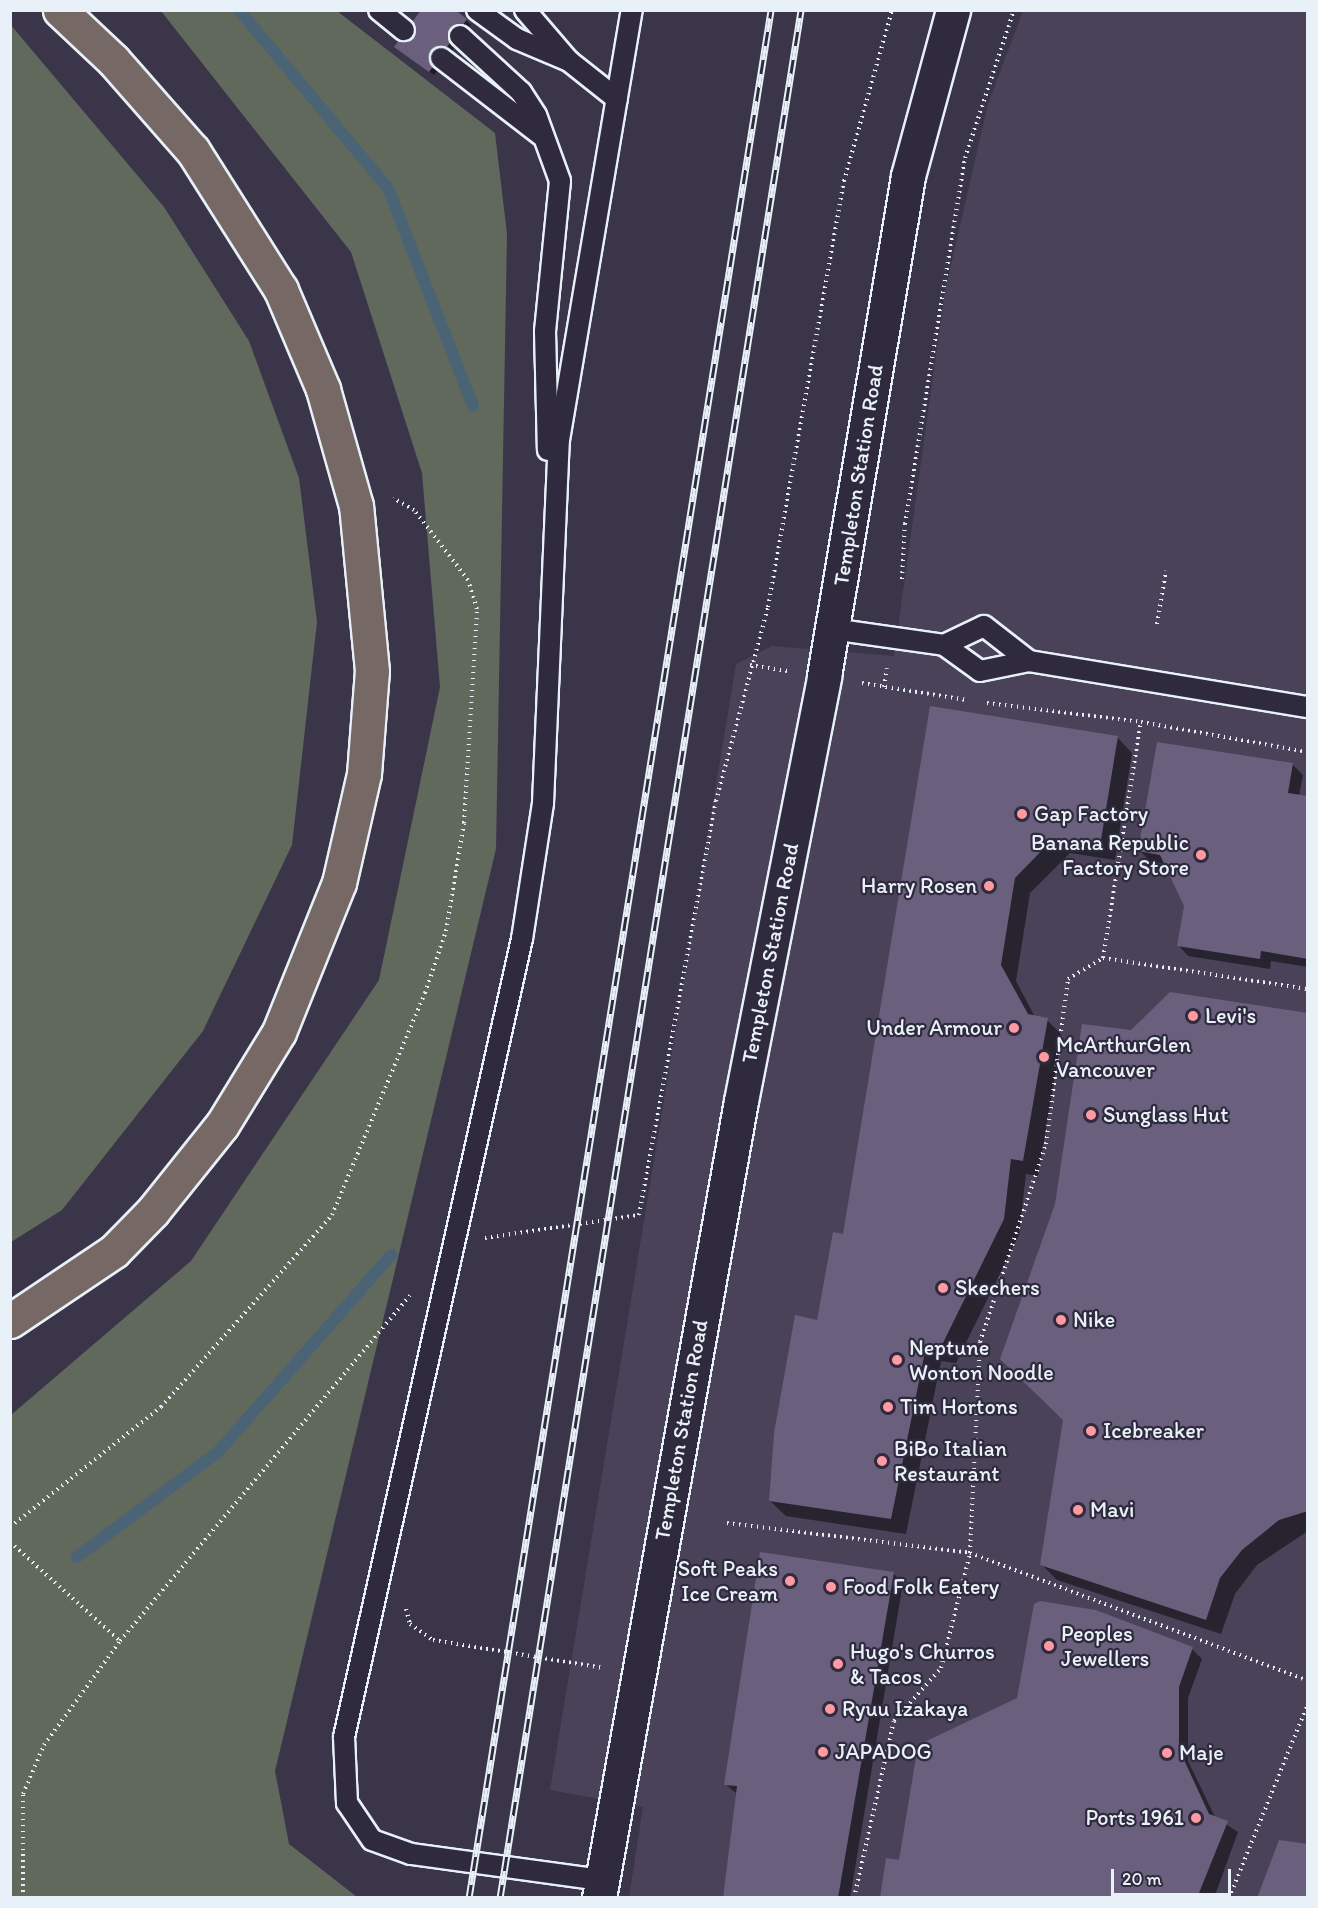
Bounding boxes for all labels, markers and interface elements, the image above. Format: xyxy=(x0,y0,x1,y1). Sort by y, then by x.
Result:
street label: Templeton Station Road xyxy=(827,362,889,588)
place label: Gap Factory xyxy=(1034,801,1148,827)
marker: Gap Factory xyxy=(1015,807,1029,821)
place label: Banana Republic Factory Store xyxy=(1031,829,1189,880)
street label: Templeton Station Road xyxy=(736,840,804,1066)
marker: Banana Republic Factory Store xyxy=(1194,848,1208,862)
place label: Harry Rosen xyxy=(862,873,977,899)
marker: Harry Rosen xyxy=(982,879,996,893)
place label: Levi's xyxy=(1205,1003,1256,1029)
marker: Levi's xyxy=(1186,1009,1200,1023)
place label: Under Armour xyxy=(867,1015,1002,1041)
marker: Under Armour xyxy=(1007,1021,1021,1035)
place label: McArthurGlen Vancouver xyxy=(1056,1031,1191,1082)
marker: McArthurGlen Vancouver xyxy=(1037,1050,1051,1064)
place label: Sunglass Hut xyxy=(1103,1102,1228,1128)
marker: Sunglass Hut xyxy=(1084,1108,1098,1122)
place label: Skechers xyxy=(955,1275,1040,1301)
marker: Skechers xyxy=(936,1281,950,1295)
place label: Nike xyxy=(1073,1307,1115,1333)
marker: Nike xyxy=(1054,1313,1068,1327)
street label: Templeton Station Road xyxy=(648,1317,714,1543)
place label: Neptune Wonton Noodle xyxy=(909,1334,1054,1386)
marker: Neptune Wonton Noodle xyxy=(890,1353,904,1367)
place label: Tim Hortons xyxy=(900,1394,1018,1420)
marker: Tim Hortons xyxy=(881,1400,895,1414)
place label: Icebreaker xyxy=(1103,1418,1204,1444)
marker: Icebreaker xyxy=(1084,1424,1098,1438)
place label: BiBo Italian Restaurant xyxy=(894,1435,1008,1486)
marker: BiBo Italian Restaurant xyxy=(875,1454,889,1468)
place label: Mavi xyxy=(1090,1497,1134,1523)
marker: Mavi xyxy=(1071,1503,1085,1517)
place label: Soft Peaks Ice Cream xyxy=(679,1555,778,1606)
marker: Soft Peaks Ice Cream xyxy=(783,1574,797,1588)
place label: Food Folk Eatery xyxy=(843,1574,998,1600)
marker: Food Folk Eatery xyxy=(824,1580,838,1594)
place label: Peoples Jewellers xyxy=(1061,1620,1149,1672)
place label: Hugo's Churros & Tacos xyxy=(850,1638,995,1690)
marker: Peoples Jewellers xyxy=(1042,1639,1056,1653)
marker: Hugo's Churros & Tacos xyxy=(831,1657,845,1671)
place label: Ryuu Izakaya xyxy=(842,1696,968,1722)
marker: Ryuu Izakaya xyxy=(823,1702,837,1716)
place label: JAPADOG xyxy=(835,1739,932,1765)
place label: Maje xyxy=(1179,1740,1224,1766)
marker: JAPADOG xyxy=(816,1745,830,1759)
marker: Maje xyxy=(1160,1746,1174,1760)
place label: Ports 1961 xyxy=(1085,1805,1184,1831)
marker: Ports 1961 xyxy=(1189,1811,1203,1825)
scale bar xyxy=(1114,1857,1234,1895)
text: 20 m xyxy=(1122,1868,1162,1890)

